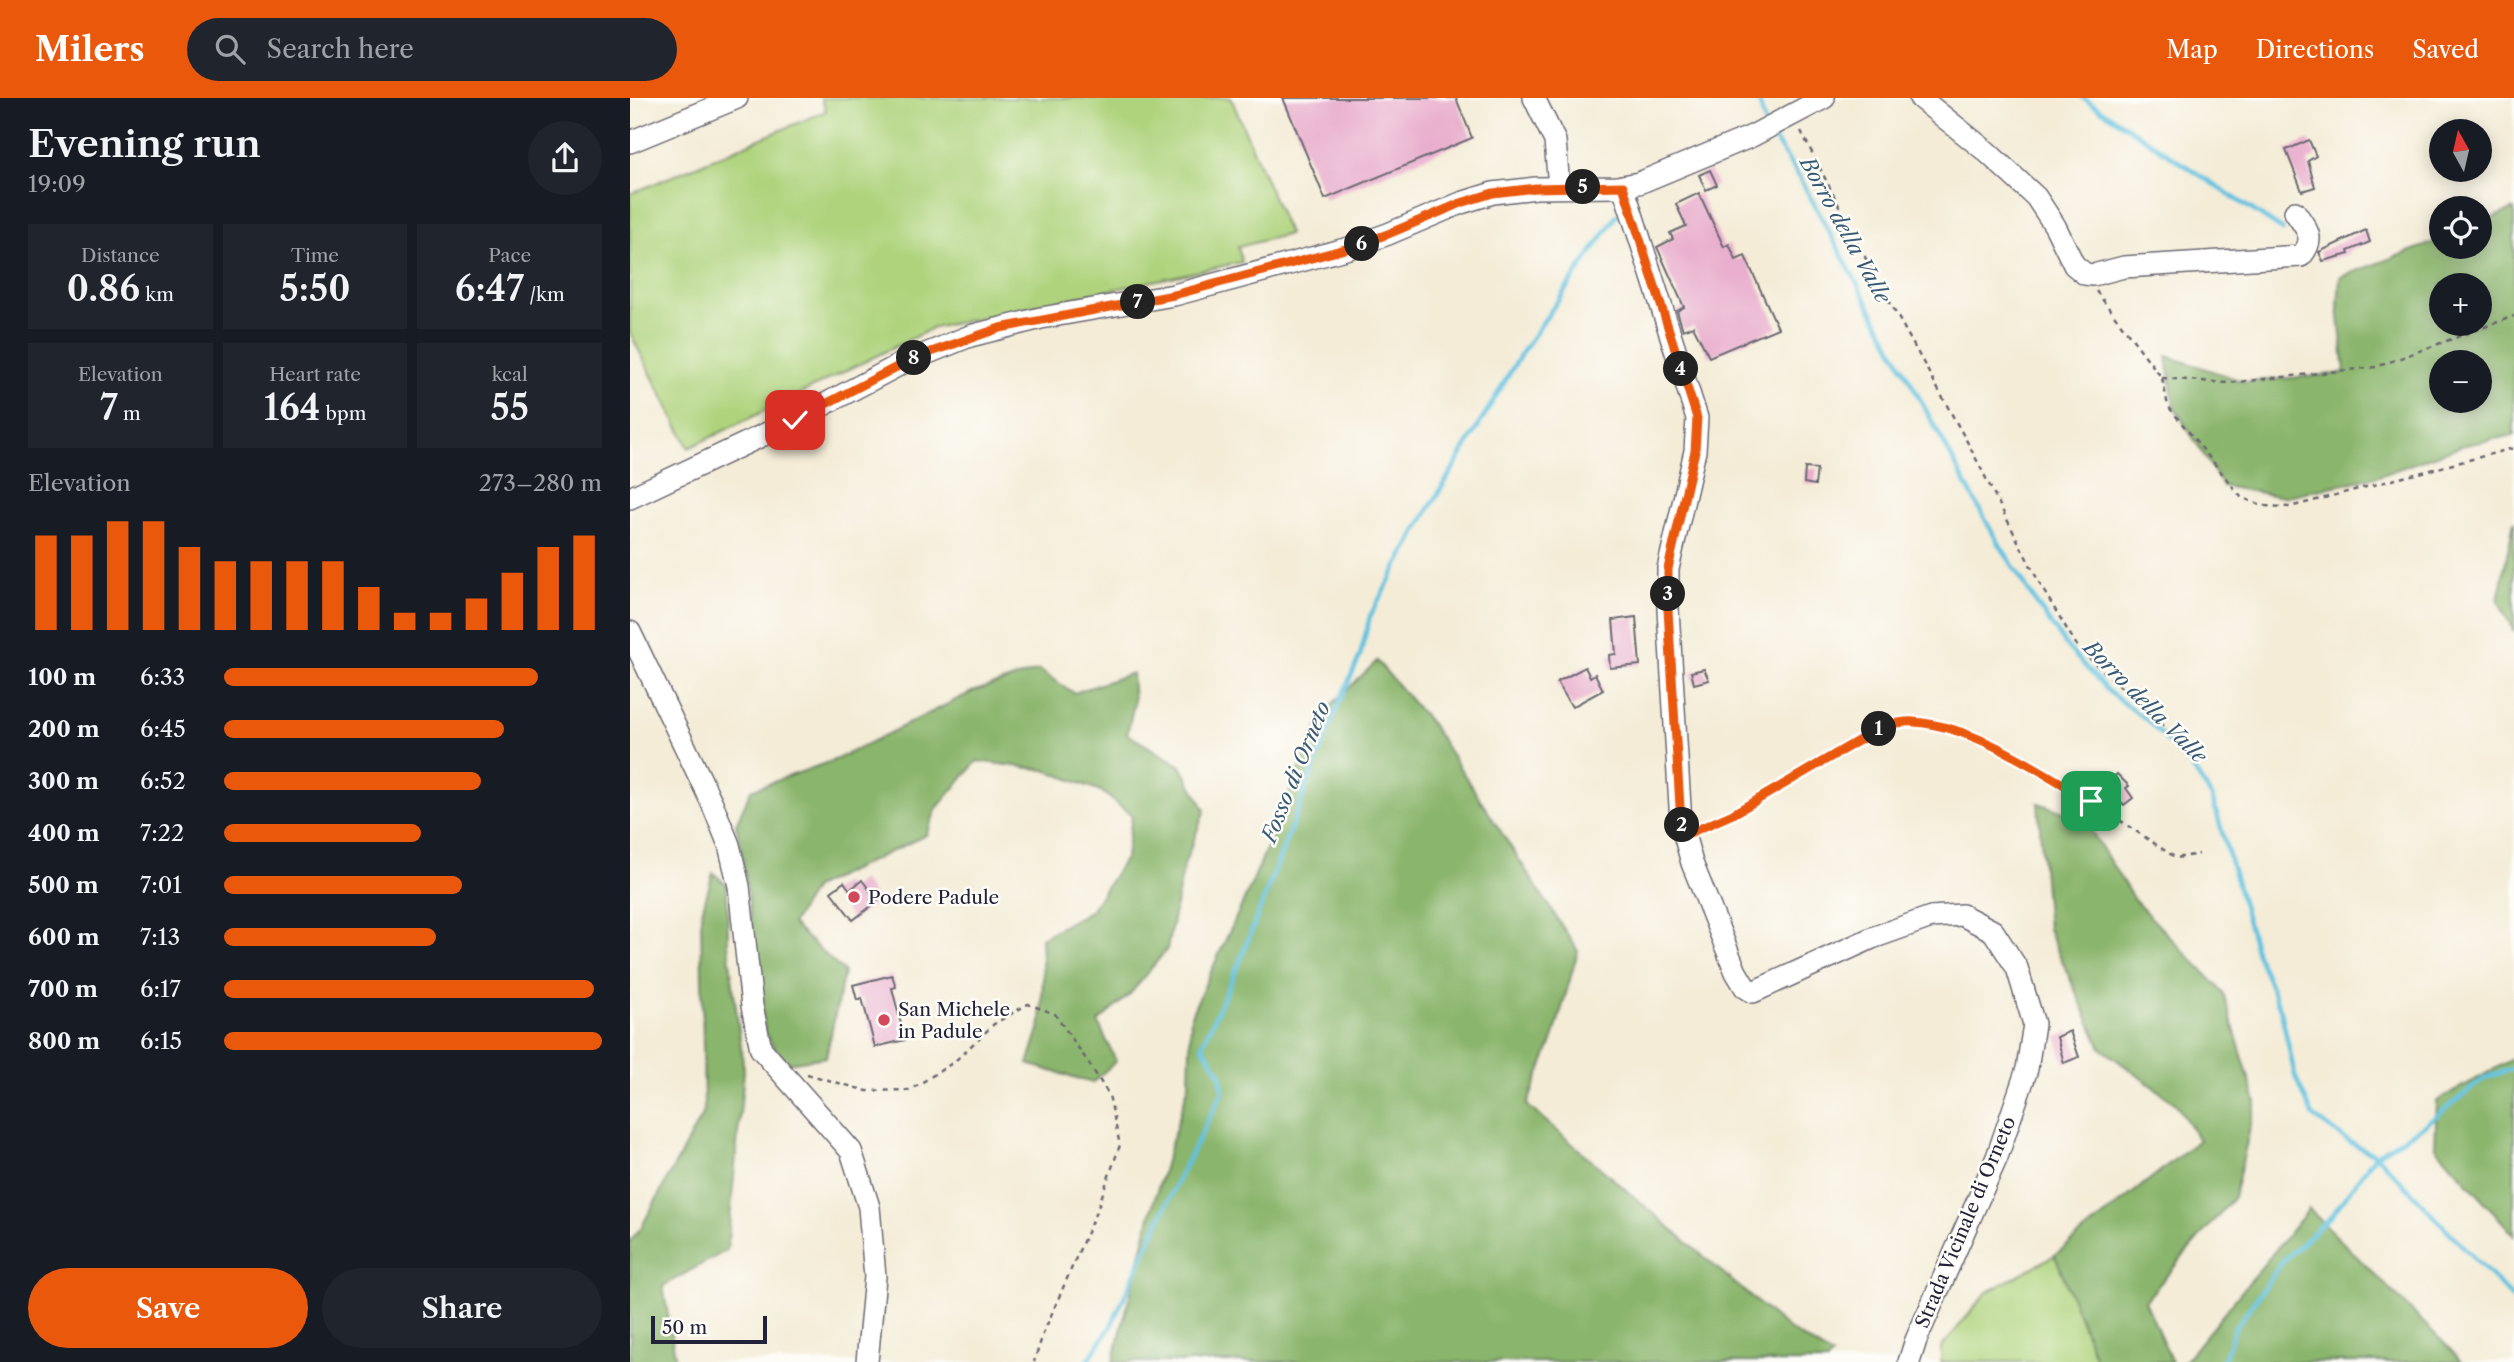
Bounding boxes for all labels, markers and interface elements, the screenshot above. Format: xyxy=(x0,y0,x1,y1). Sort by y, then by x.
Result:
search box xyxy=(187,18,677,81)
text: Milers xyxy=(35,29,145,70)
icon: search xyxy=(211,30,249,68)
text: Search here xyxy=(267,33,414,65)
text: Map xyxy=(2166,35,2218,64)
text: Directions xyxy=(2256,35,2374,64)
text: Saved xyxy=(2412,35,2479,64)
north arrow xyxy=(2429,119,2492,182)
map controls xyxy=(2429,119,2492,413)
text: Evening run xyxy=(28,120,261,167)
button: share xyxy=(528,121,602,195)
water label: Borro della Valle xyxy=(1794,150,1896,308)
text: 19:09 xyxy=(28,170,86,198)
pin: 5 xyxy=(1566,170,1600,204)
text: 5 xyxy=(1577,175,1588,198)
button: locate xyxy=(2429,196,2492,259)
pin: 6 xyxy=(1344,226,1380,262)
text: 6 xyxy=(1356,232,1367,255)
text: Distance xyxy=(81,244,160,267)
text: Time xyxy=(291,244,339,267)
text: Pace xyxy=(488,244,531,267)
text: 0.86 xyxy=(67,267,140,310)
text: 5:50 xyxy=(280,267,350,310)
text: 6:47 xyxy=(455,267,524,310)
button: + xyxy=(2429,273,2492,336)
text: km xyxy=(140,283,174,306)
text: /km xyxy=(524,283,565,306)
pin: 7 xyxy=(1120,284,1156,320)
text: 7 xyxy=(1133,290,1142,313)
pin: 8 xyxy=(896,341,932,376)
text: 8 xyxy=(908,346,919,369)
button: − xyxy=(2429,350,2492,413)
pin: 4 xyxy=(1664,352,1698,386)
text: 4 xyxy=(1675,357,1686,380)
text: Elevation xyxy=(78,363,163,386)
text: Heart rate xyxy=(269,363,361,386)
text: kcal xyxy=(492,363,528,386)
text: 7 xyxy=(100,386,118,429)
text: 164 xyxy=(264,386,320,429)
text: 55 xyxy=(490,386,529,429)
pin xyxy=(765,390,825,450)
icon: check xyxy=(776,401,814,439)
text: m xyxy=(118,402,141,425)
text: bpm xyxy=(320,402,366,425)
text: Elevation xyxy=(28,469,131,497)
text: 273–280 m xyxy=(479,469,602,497)
pin: 3 xyxy=(1650,576,1686,612)
text: 3 xyxy=(1662,582,1673,605)
water label: Borro della Valle xyxy=(2077,634,2213,769)
text: 100 m xyxy=(28,663,96,691)
text: 6:33 xyxy=(140,663,185,691)
water label: Fosso di Orneto xyxy=(1255,697,1335,848)
pin: 1 xyxy=(1862,712,1896,746)
text: 200 m xyxy=(28,715,100,743)
text: 6:45 xyxy=(140,715,186,743)
text: 1 xyxy=(1874,717,1883,740)
text: 300 m xyxy=(28,767,99,795)
text: 6:52 xyxy=(140,767,186,795)
pin xyxy=(2061,771,2121,831)
icon: arrive xyxy=(2072,782,2110,820)
pin: 2 xyxy=(1664,808,1700,842)
text: 2 xyxy=(1676,813,1687,836)
text: 400 m xyxy=(28,819,100,847)
text: 7:22 xyxy=(140,819,184,847)
text: 500 m xyxy=(28,871,99,899)
text: 7:01 xyxy=(140,871,182,899)
place label: Podere Padule xyxy=(868,886,999,909)
marker: Podere Padule xyxy=(846,889,862,905)
text: 600 m xyxy=(28,923,100,951)
text: 7:13 xyxy=(140,923,180,951)
text: 700 m xyxy=(28,975,98,1003)
text: 6:17 xyxy=(140,975,181,1003)
place label: San Michele in Padule xyxy=(898,998,1010,1043)
marker: San Michele in Padule xyxy=(876,1012,892,1028)
text: 800 m xyxy=(28,1027,100,1055)
text: 6:15 xyxy=(140,1027,182,1055)
street label: Strada Vicinale di Orneto xyxy=(1910,1113,2020,1331)
button: Save xyxy=(28,1268,308,1348)
button: Share xyxy=(322,1268,602,1348)
scale bar xyxy=(651,1313,766,1345)
text: 50 m xyxy=(662,1316,707,1339)

